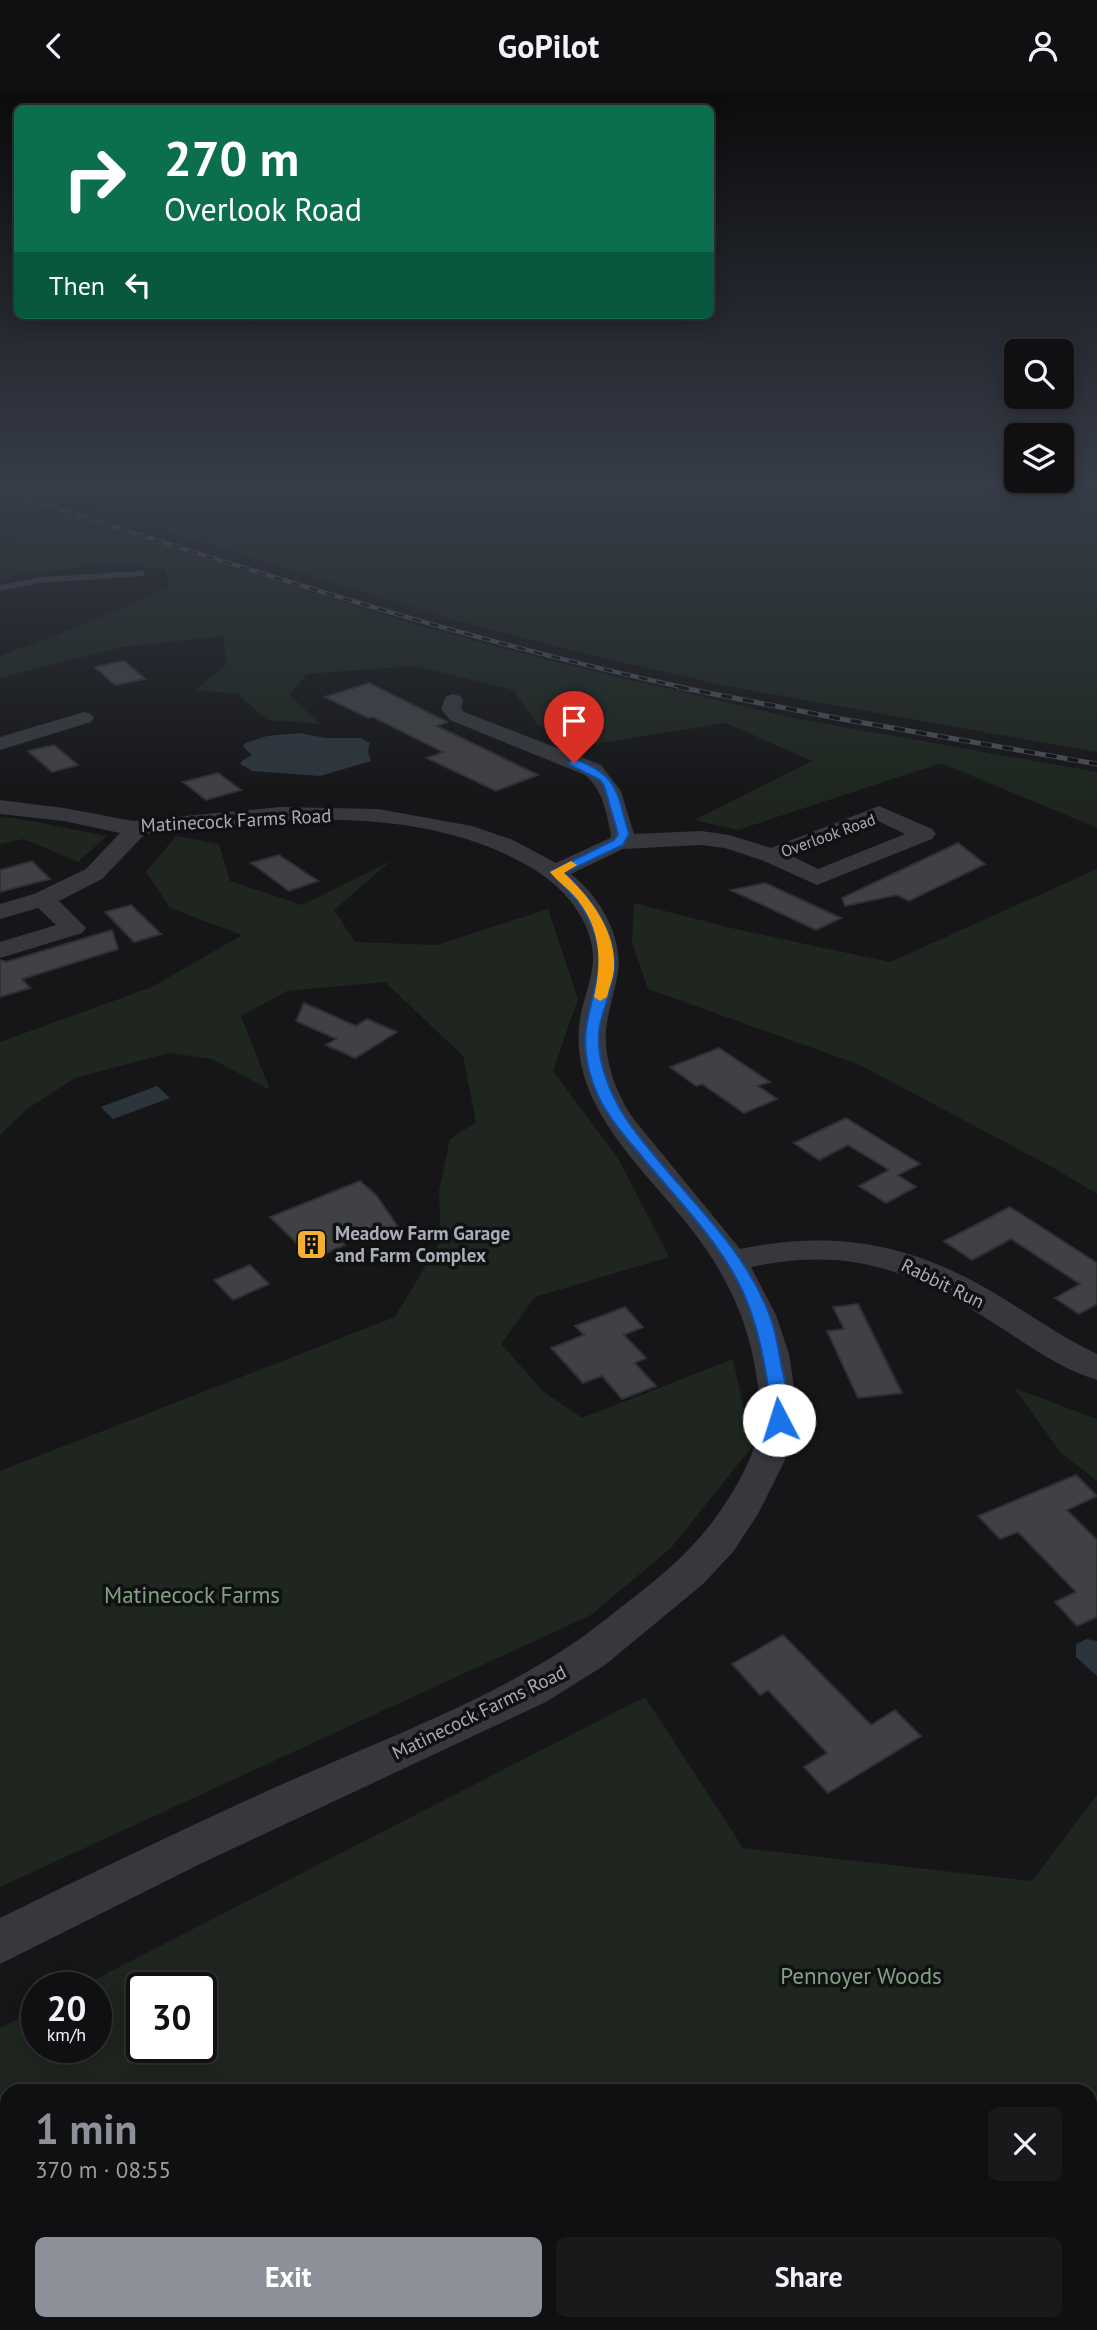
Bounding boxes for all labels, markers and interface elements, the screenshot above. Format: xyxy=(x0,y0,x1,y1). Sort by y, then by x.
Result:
text: GoPilot xyxy=(498,25,599,67)
icon: back xyxy=(35,27,73,65)
icon: person xyxy=(1024,27,1062,65)
text: 270 m xyxy=(164,126,299,190)
icon: right xyxy=(49,133,140,224)
text: Overlook Road xyxy=(164,188,362,230)
icon: left xyxy=(119,266,157,304)
text: Then xyxy=(49,269,105,302)
map controls xyxy=(1004,339,1074,493)
button: search xyxy=(1004,339,1074,409)
button: layers xyxy=(1004,423,1074,493)
pin xyxy=(544,691,604,763)
icon: arrive xyxy=(555,702,593,740)
street label: Matinecock Farms Road xyxy=(140,803,332,837)
street label: Overlook Road xyxy=(778,809,878,861)
place label: Meadow Farm Garage and Farm Complex xyxy=(335,1221,510,1267)
building icon: Meadow Farm Garage and Farm Complex xyxy=(295,1227,329,1261)
street label: Rabbit Run xyxy=(898,1253,988,1313)
position arrow xyxy=(742,1383,816,1457)
park label: Matinecock Farms xyxy=(104,1580,280,1609)
street label: Matinecock Farms Road xyxy=(388,1659,570,1765)
park label: Pennoyer Woods xyxy=(780,1961,942,1990)
speed limit sign: 30 xyxy=(126,1972,217,2063)
text: 20 xyxy=(47,1985,86,2031)
text: km/h xyxy=(47,2023,86,2046)
text: 1 min xyxy=(35,2101,137,2156)
button: close xyxy=(988,2107,1062,2181)
text: 370 m · 08:55 xyxy=(35,2155,171,2184)
button: Exit xyxy=(35,2237,542,2317)
button: Share xyxy=(556,2237,1062,2317)

